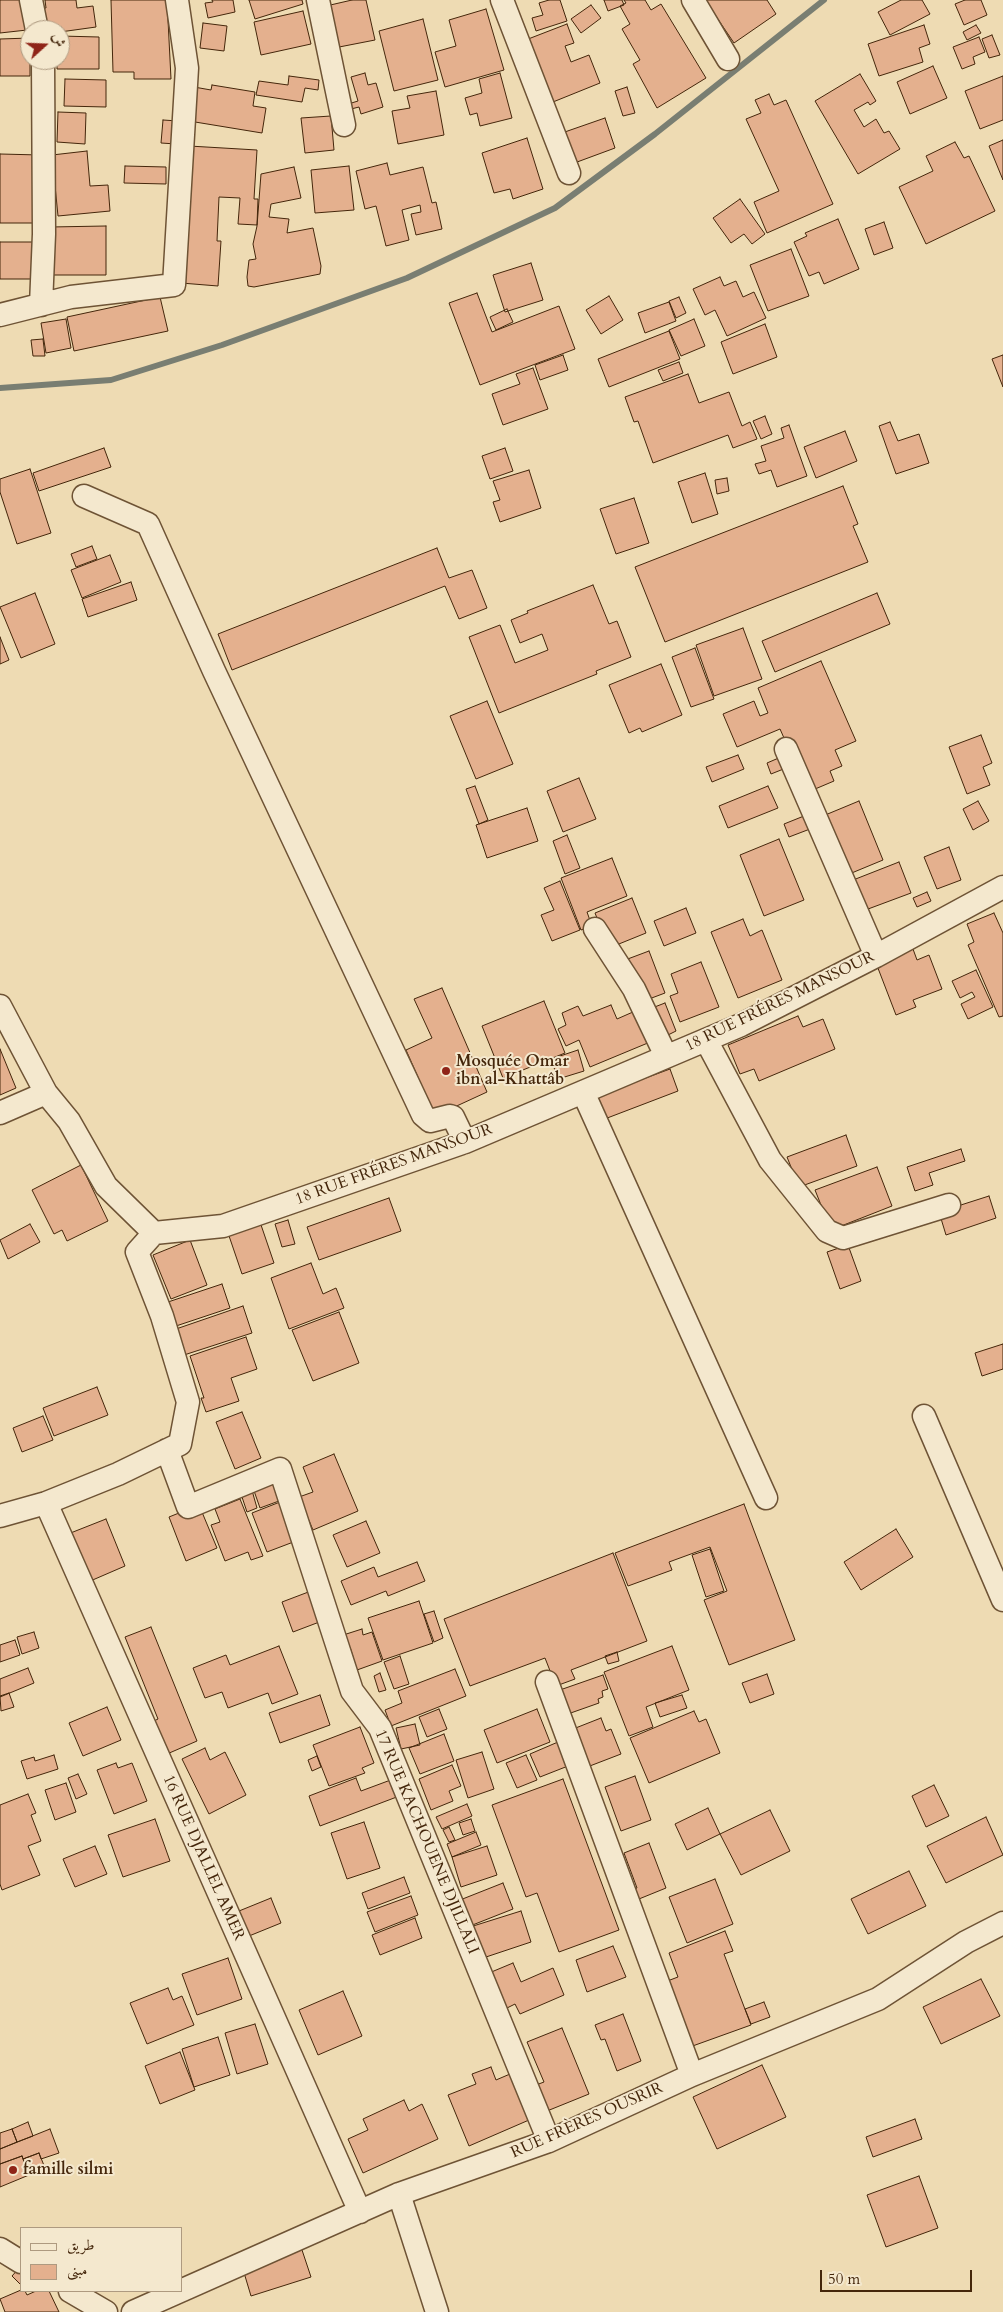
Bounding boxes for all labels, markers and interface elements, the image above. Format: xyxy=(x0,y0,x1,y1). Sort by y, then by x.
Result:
north arrow xyxy=(20,20,70,70)
text: ش xyxy=(47,30,70,50)
street label: 18 RUE FRÉRES MANSOUR xyxy=(682,948,878,1056)
place label: Mosquée Omar ibn al-Khattâb xyxy=(456,1052,569,1090)
marker: Mosquée Omar ibn al-Khattâb xyxy=(440,1065,452,1077)
street label: 18 RUE FRÉRES MANSOUR xyxy=(293,1120,495,1210)
street label: 17 RUE KACHOUENE DJILLALI xyxy=(370,1727,482,1957)
street label: 16 RUE DJALLEL AMER xyxy=(158,1772,248,1944)
street label: RUE FRÈRES OUSRIR xyxy=(508,2079,666,2163)
place label: famille silmi xyxy=(23,2160,113,2180)
marker: famille silmi xyxy=(7,2164,19,2176)
legend xyxy=(20,2227,182,2292)
text: طريق xyxy=(67,2235,94,2255)
text: مبنى xyxy=(67,2260,87,2280)
scale bar xyxy=(823,2260,976,2292)
text: 50 m xyxy=(828,2269,860,2289)

